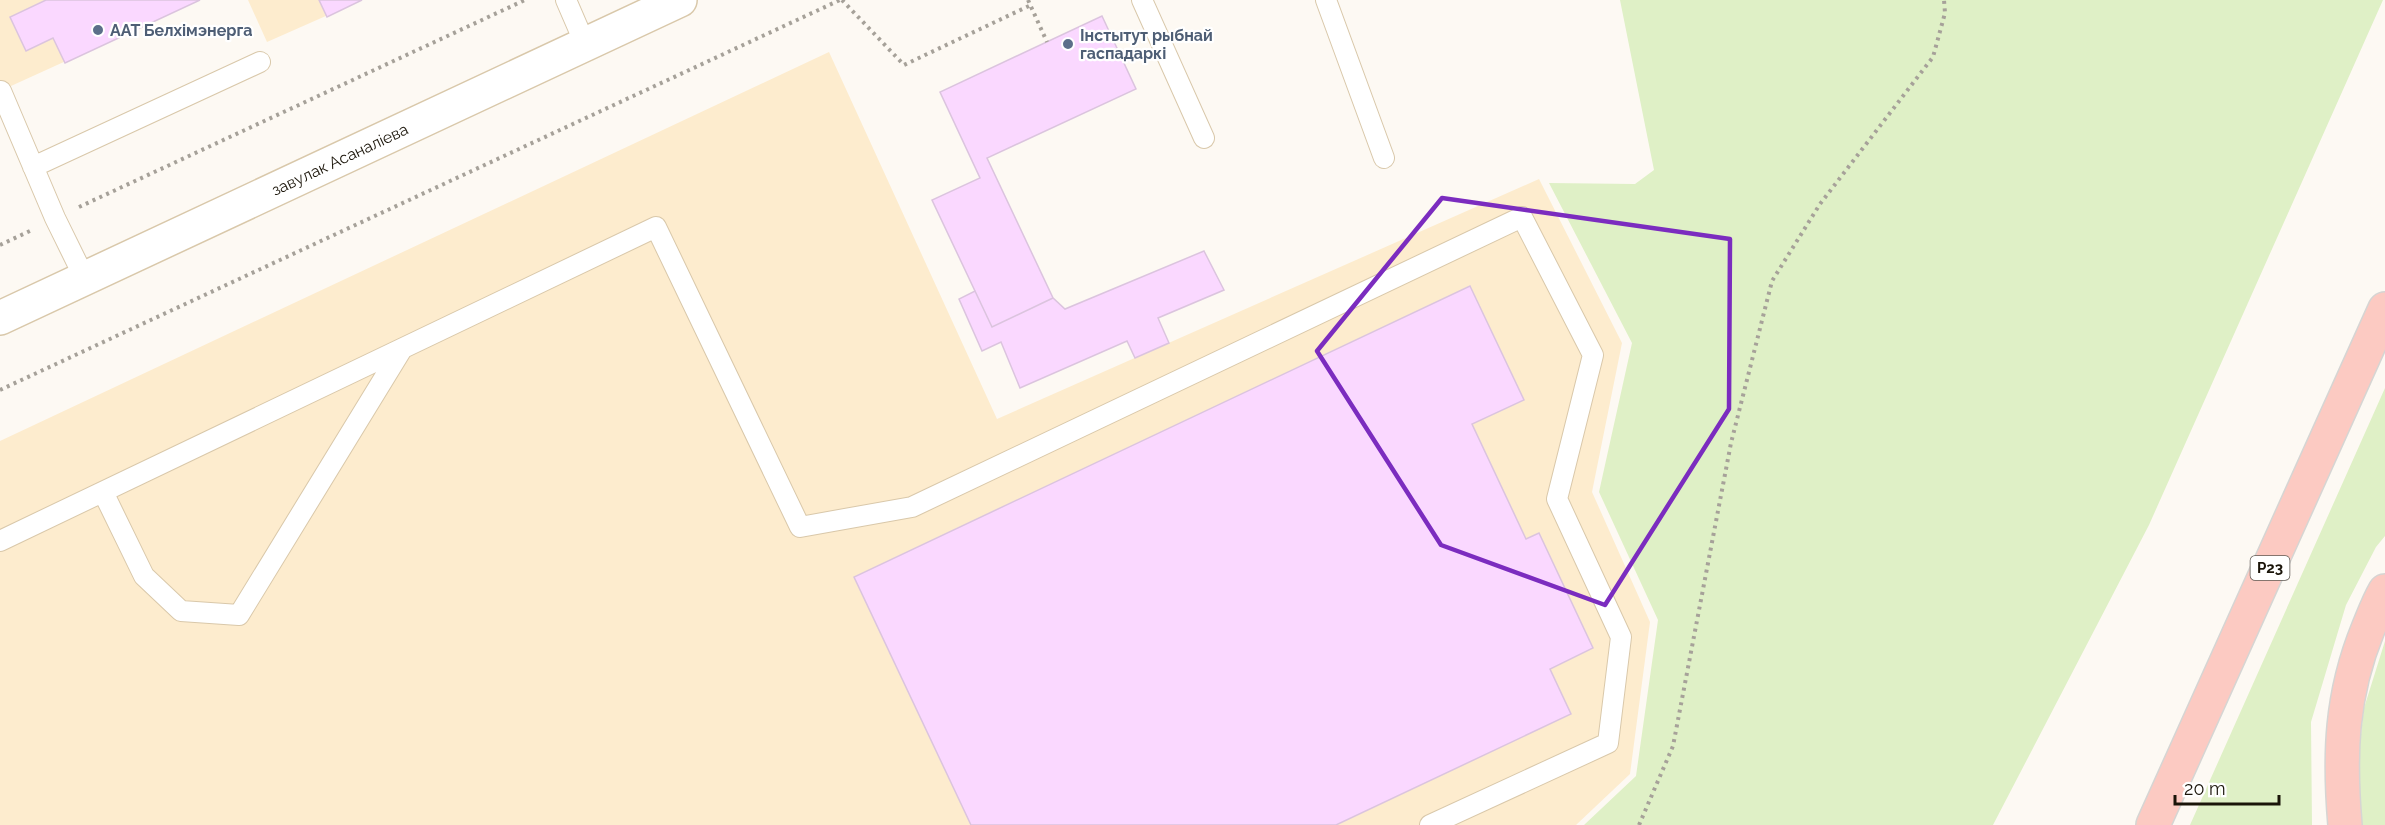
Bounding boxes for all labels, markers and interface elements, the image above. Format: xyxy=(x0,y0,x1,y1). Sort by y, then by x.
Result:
place label: ААТ Белхімэнерга xyxy=(110,21,252,40)
marker: ААТ Белхімэнерга xyxy=(91,23,105,37)
place label: Інстытут рыбнай гаспадаркі xyxy=(1080,26,1213,63)
marker: Інстытут рыбнай гаспадаркі xyxy=(1061,37,1075,51)
street label: завулак Асаналіева xyxy=(268,119,411,199)
road number: Р23 xyxy=(2250,556,2290,580)
scale bar xyxy=(2175,768,2278,806)
text: 20 m xyxy=(2184,778,2226,799)

